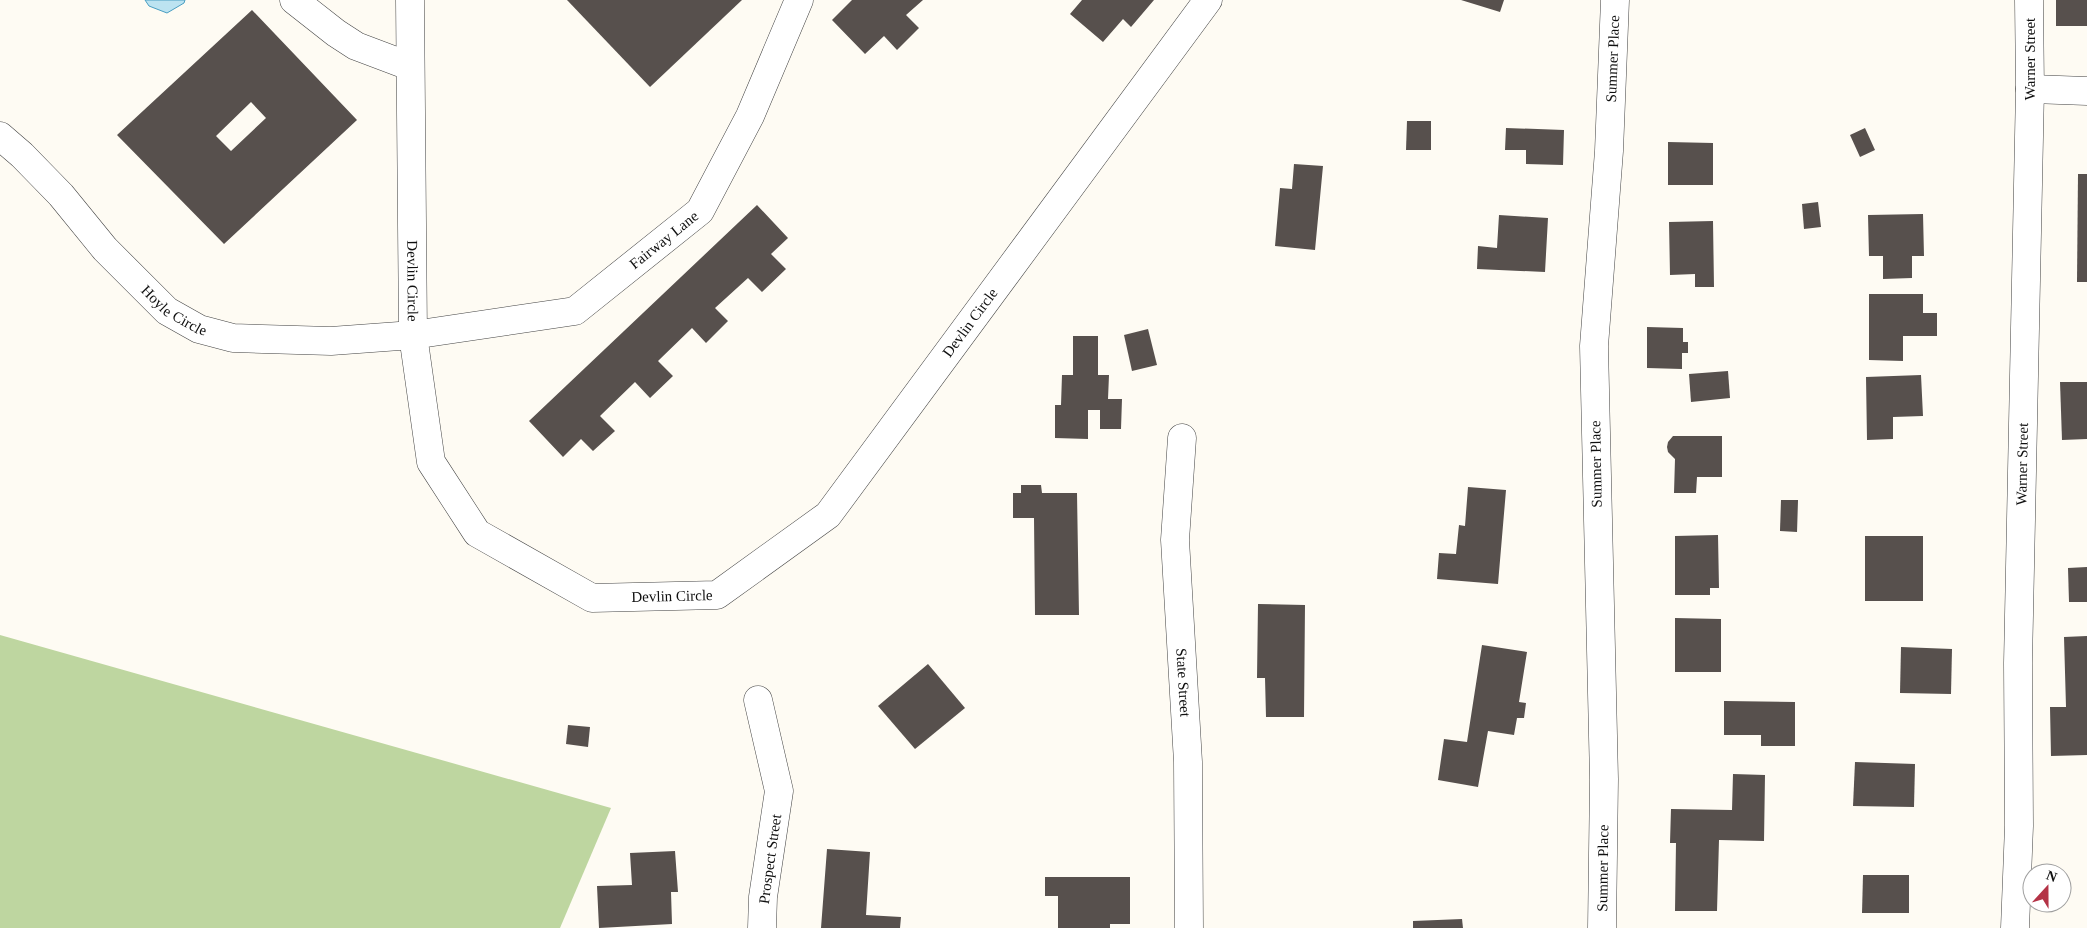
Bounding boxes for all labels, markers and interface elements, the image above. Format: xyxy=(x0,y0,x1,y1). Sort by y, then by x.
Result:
street label: Summer Place xyxy=(1603,15,1622,103)
street label: Warner Street xyxy=(2022,17,2038,100)
street label: Fairway Lane xyxy=(626,208,702,272)
street label: Devlin Circle xyxy=(404,240,421,322)
street label: Hoyle Circle xyxy=(138,282,209,339)
street label: Devlin Circle xyxy=(939,285,1001,360)
street label: Summer Place xyxy=(1587,420,1605,508)
street label: Warner Street xyxy=(2013,422,2031,506)
street label: Devlin Circle xyxy=(631,587,713,605)
street label: State Street xyxy=(1173,648,1193,718)
street label: Prospect Street xyxy=(756,812,784,905)
street label: Summer Place xyxy=(1594,824,1611,912)
north arrow xyxy=(2022,863,2072,913)
text: N xyxy=(2044,868,2059,885)

